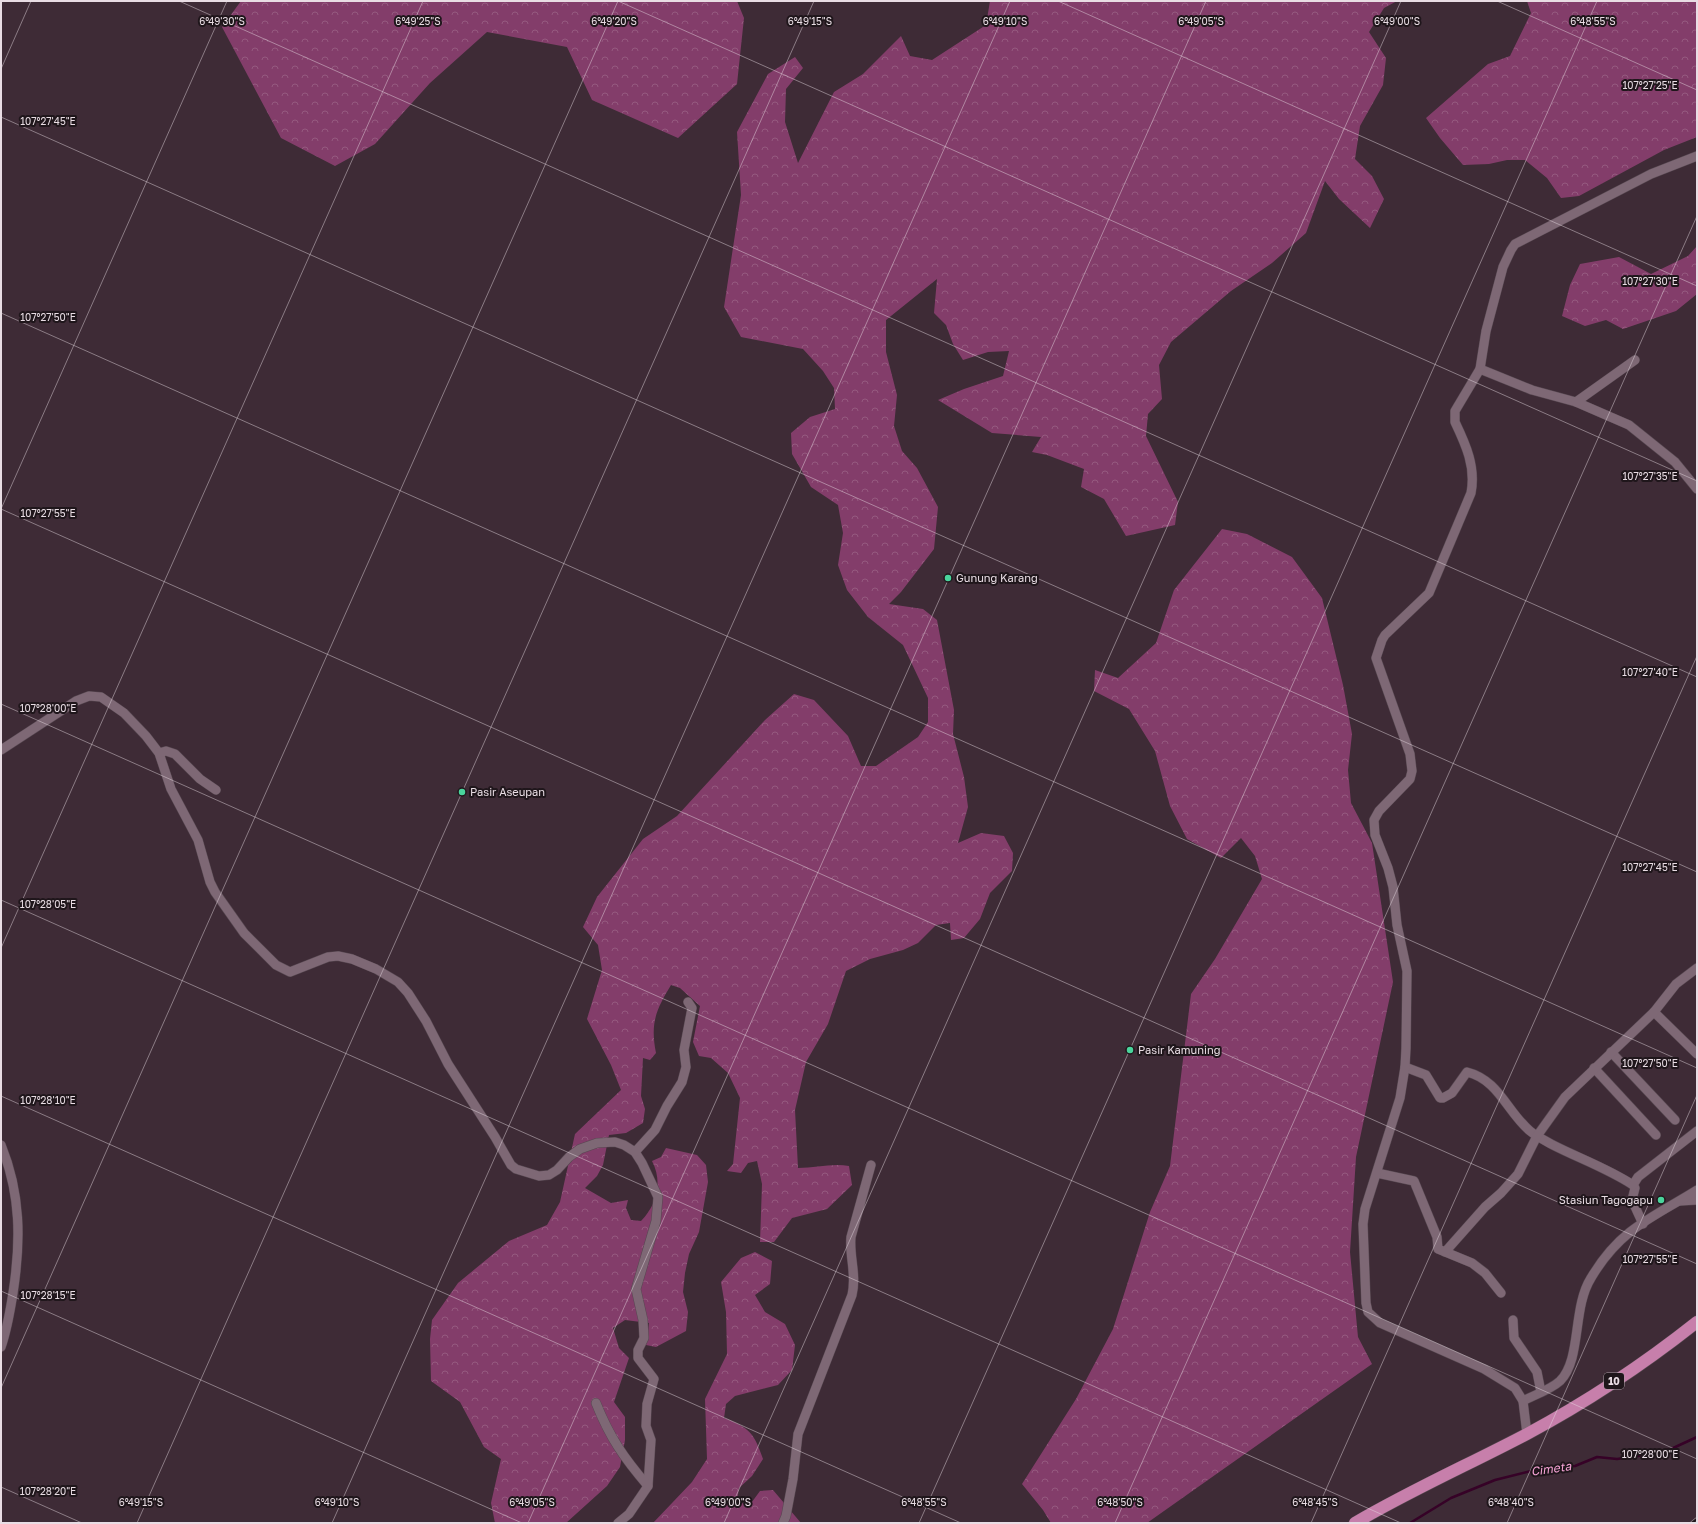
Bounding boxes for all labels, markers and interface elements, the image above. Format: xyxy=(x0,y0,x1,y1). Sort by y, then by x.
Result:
text: 6°49'30"S xyxy=(199,15,245,27)
text: 6°49'25"S xyxy=(395,15,441,27)
text: 6°49'20"S xyxy=(591,15,637,27)
text: 6°49'15"S xyxy=(788,15,832,27)
text: 6°49'10"S xyxy=(983,15,1027,27)
text: 6°49'05"S xyxy=(1178,15,1224,27)
text: 6°49'00"S xyxy=(1374,15,1420,27)
text: 6°48'55"S xyxy=(1570,15,1616,27)
text: 107°27'25"E xyxy=(1622,79,1678,91)
text: 107°27'45"E xyxy=(20,115,76,127)
text: 107°27'30"E xyxy=(1622,275,1678,287)
text: 107°27'50"E xyxy=(20,311,76,323)
text: 107°27'35"E xyxy=(1622,470,1678,482)
text: 107°27'55"E xyxy=(20,507,76,519)
place label: Gunung Karang xyxy=(956,571,1038,584)
marker: Gunung Karang xyxy=(943,573,953,583)
text: 107°27'40"E xyxy=(1622,666,1678,678)
text: 107°28'00"E xyxy=(20,702,76,714)
place label: Pasir Aseupan xyxy=(470,785,545,798)
marker: Pasir Aseupan xyxy=(457,787,467,797)
text: 107°27'45"E xyxy=(1622,861,1678,873)
text: 107°28'05"E xyxy=(20,898,76,910)
place label: Pasir Kamuning xyxy=(1138,1043,1220,1056)
marker: Pasir Kamuning xyxy=(1125,1045,1135,1055)
text: 107°27'50"E xyxy=(1622,1057,1678,1069)
text: 107°28'10"E xyxy=(20,1094,76,1106)
place label: Stasiun Tagogapu xyxy=(1559,1193,1653,1206)
marker: Stasiun Tagogapu xyxy=(1656,1195,1666,1205)
text: 107°27'55"E xyxy=(1622,1253,1678,1265)
text: 107°28'15"E xyxy=(21,1289,76,1301)
road number: 10 xyxy=(1604,1373,1624,1389)
text: 107°28'00"E xyxy=(1622,1448,1678,1460)
water label: Cimeta xyxy=(1530,1458,1573,1479)
text: 107°28'20"E xyxy=(20,1485,76,1497)
text: 6°49'15"S xyxy=(119,1496,163,1508)
text: 6°49'10"S xyxy=(315,1496,359,1508)
text: 6°49'05"S xyxy=(509,1496,555,1508)
text: 6°49'00"S xyxy=(705,1496,751,1508)
text: 6°48'55"S xyxy=(901,1496,947,1508)
text: 6°48'50"S xyxy=(1097,1496,1143,1508)
text: 6°48'45"S xyxy=(1292,1496,1338,1508)
text: 6°48'40"S xyxy=(1488,1496,1534,1508)

